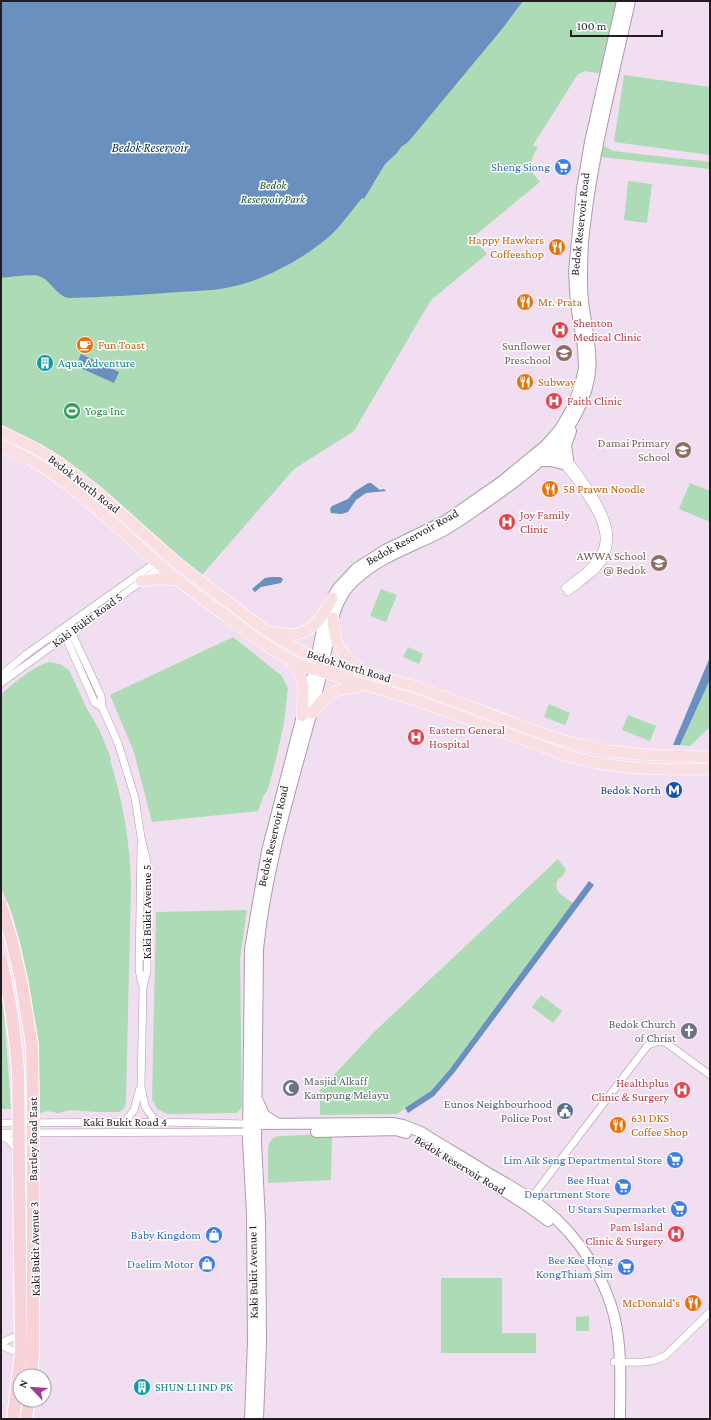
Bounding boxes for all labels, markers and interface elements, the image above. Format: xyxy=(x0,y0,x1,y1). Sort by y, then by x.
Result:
scale bar xyxy=(571,12,662,38)
text: 100 m xyxy=(577,19,607,33)
water label: Bedok Reservoir xyxy=(112,140,189,155)
supermarket icon: Sheng Siong xyxy=(553,157,573,177)
place label: Sheng Siong xyxy=(491,160,550,174)
street label: Bedok Reservoir Road xyxy=(568,171,592,276)
park label: Bedok Reservoir Park xyxy=(241,178,306,206)
place label: Happy Hawkers Coffeeshop xyxy=(468,233,544,261)
restaurant icon: Happy Hawkers Coffeeshop xyxy=(547,237,567,257)
restaurant icon: Mr. Prata xyxy=(515,292,535,312)
place label: Mr. Prata xyxy=(538,295,583,309)
place label: Shenton Medical Clinic xyxy=(573,316,642,344)
hospital icon: Shenton Medical Clinic xyxy=(550,320,570,340)
cafe icon: Fun Toast xyxy=(75,335,95,355)
place label: Fun Toast xyxy=(98,338,146,352)
place label: Sunflower Preschool xyxy=(502,339,552,367)
school or university icon: Sunflower Preschool xyxy=(554,343,574,363)
building icon: Aqua Adventure xyxy=(35,353,55,373)
place label: Aqua Adventure xyxy=(58,356,135,370)
restaurant icon: Subway xyxy=(515,372,535,392)
place label: Subway xyxy=(538,375,576,389)
hospital icon: Faith Clinic xyxy=(544,391,564,411)
place label: Faith Clinic xyxy=(567,394,622,408)
sports icon: Yoga Inc xyxy=(62,401,82,421)
place label: Yoga Inc xyxy=(85,404,125,418)
place label: Damai Primary School xyxy=(597,436,670,464)
school or university icon: Damai Primary School xyxy=(673,440,693,460)
street label: Bedok North Road xyxy=(45,452,123,517)
restaurant icon: 58 Prawn Noodle xyxy=(540,479,560,499)
place label: 58 Prawn Noodle xyxy=(563,482,645,496)
street label: Bedok Reservoir Road xyxy=(363,505,461,568)
place label: Joy Family Clinic xyxy=(519,508,570,536)
hospital icon: Joy Family Clinic xyxy=(497,512,517,532)
place label: AWWA School @ Bedok xyxy=(577,549,646,577)
school or university icon: AWWA School @ Bedok xyxy=(649,553,669,573)
street label: Kaki Bukit Road 5 xyxy=(49,590,125,650)
street label: Bedok North Road xyxy=(305,647,393,686)
place label: Eastern General Hospital xyxy=(429,723,505,751)
hospital icon: Eastern General Hospital xyxy=(406,727,426,747)
metro station icon: Bedok North xyxy=(664,780,684,800)
street label: Bedok Reservoir Road xyxy=(255,783,292,888)
place label: Bedok North xyxy=(600,783,662,797)
street label: Kaki Bukit Avenue 5 xyxy=(140,865,154,959)
place label: Bedok Church of Christ xyxy=(609,1017,677,1045)
church icon: Bedok Church of Christ xyxy=(679,1021,699,1041)
place label: Masjid Alkaff Kampung Melayu xyxy=(304,1074,390,1102)
place label: Healthplus Clinic & Surgery xyxy=(591,1076,669,1104)
mosque icon: Masjid Alkaff Kampung Melayu xyxy=(281,1078,301,1098)
hospital icon: Healthplus Clinic & Surgery xyxy=(672,1080,692,1100)
street label: Bartley Road East xyxy=(26,1096,40,1181)
place label: Eunos Neighbourhood Police Post xyxy=(444,1097,553,1125)
public building icon: Eunos Neighbourhood Police Post xyxy=(555,1101,575,1121)
place label: 631 DKS Coffee Shop xyxy=(631,1111,688,1139)
street label: Kaki Bukit Road 4 xyxy=(83,1115,167,1129)
restaurant icon: 631 DKS Coffee Shop xyxy=(608,1115,628,1135)
street label: Bedok Reservoir Road xyxy=(412,1132,509,1198)
supermarket icon: Lim Aik Seng Departmental Store xyxy=(665,1150,685,1170)
place label: Lim Aik Seng Departmental Store xyxy=(503,1153,662,1167)
place label: Bee Huat Department Store xyxy=(524,1173,611,1201)
supermarket icon: Bee Huat Department Store xyxy=(613,1177,633,1197)
supermarket icon: U Stars Supermarket xyxy=(669,1199,689,1219)
street label: Kaki Bukit Avenue 3 xyxy=(27,1201,43,1296)
place label: U Stars Supermarket xyxy=(568,1202,667,1216)
place label: Pam Island Clinic & Surgery xyxy=(585,1220,664,1248)
hospital icon: Pam Island Clinic & Surgery xyxy=(666,1224,686,1244)
shop icon: Baby Kingdom xyxy=(204,1225,224,1245)
street label: Kaki Bukit Avenue 1 xyxy=(245,1225,261,1319)
place label: Baby Kingdom xyxy=(131,1228,201,1242)
place label: Bee Kee Hong KongThiam Sim xyxy=(536,1253,613,1281)
shop icon: Daelim Motor xyxy=(197,1254,217,1274)
place label: Daelim Motor xyxy=(127,1257,195,1271)
supermarket icon: Bee Kee Hong KongThiam Sim xyxy=(616,1257,636,1277)
restaurant icon: McDonald's xyxy=(683,1293,703,1313)
place label: McDonald's xyxy=(622,1296,680,1310)
north arrow xyxy=(12,1368,52,1408)
text: N xyxy=(16,1377,30,1390)
building icon: SHUN LI IND PK xyxy=(132,1377,152,1397)
place label: SHUN LI IND PK xyxy=(155,1380,233,1394)

